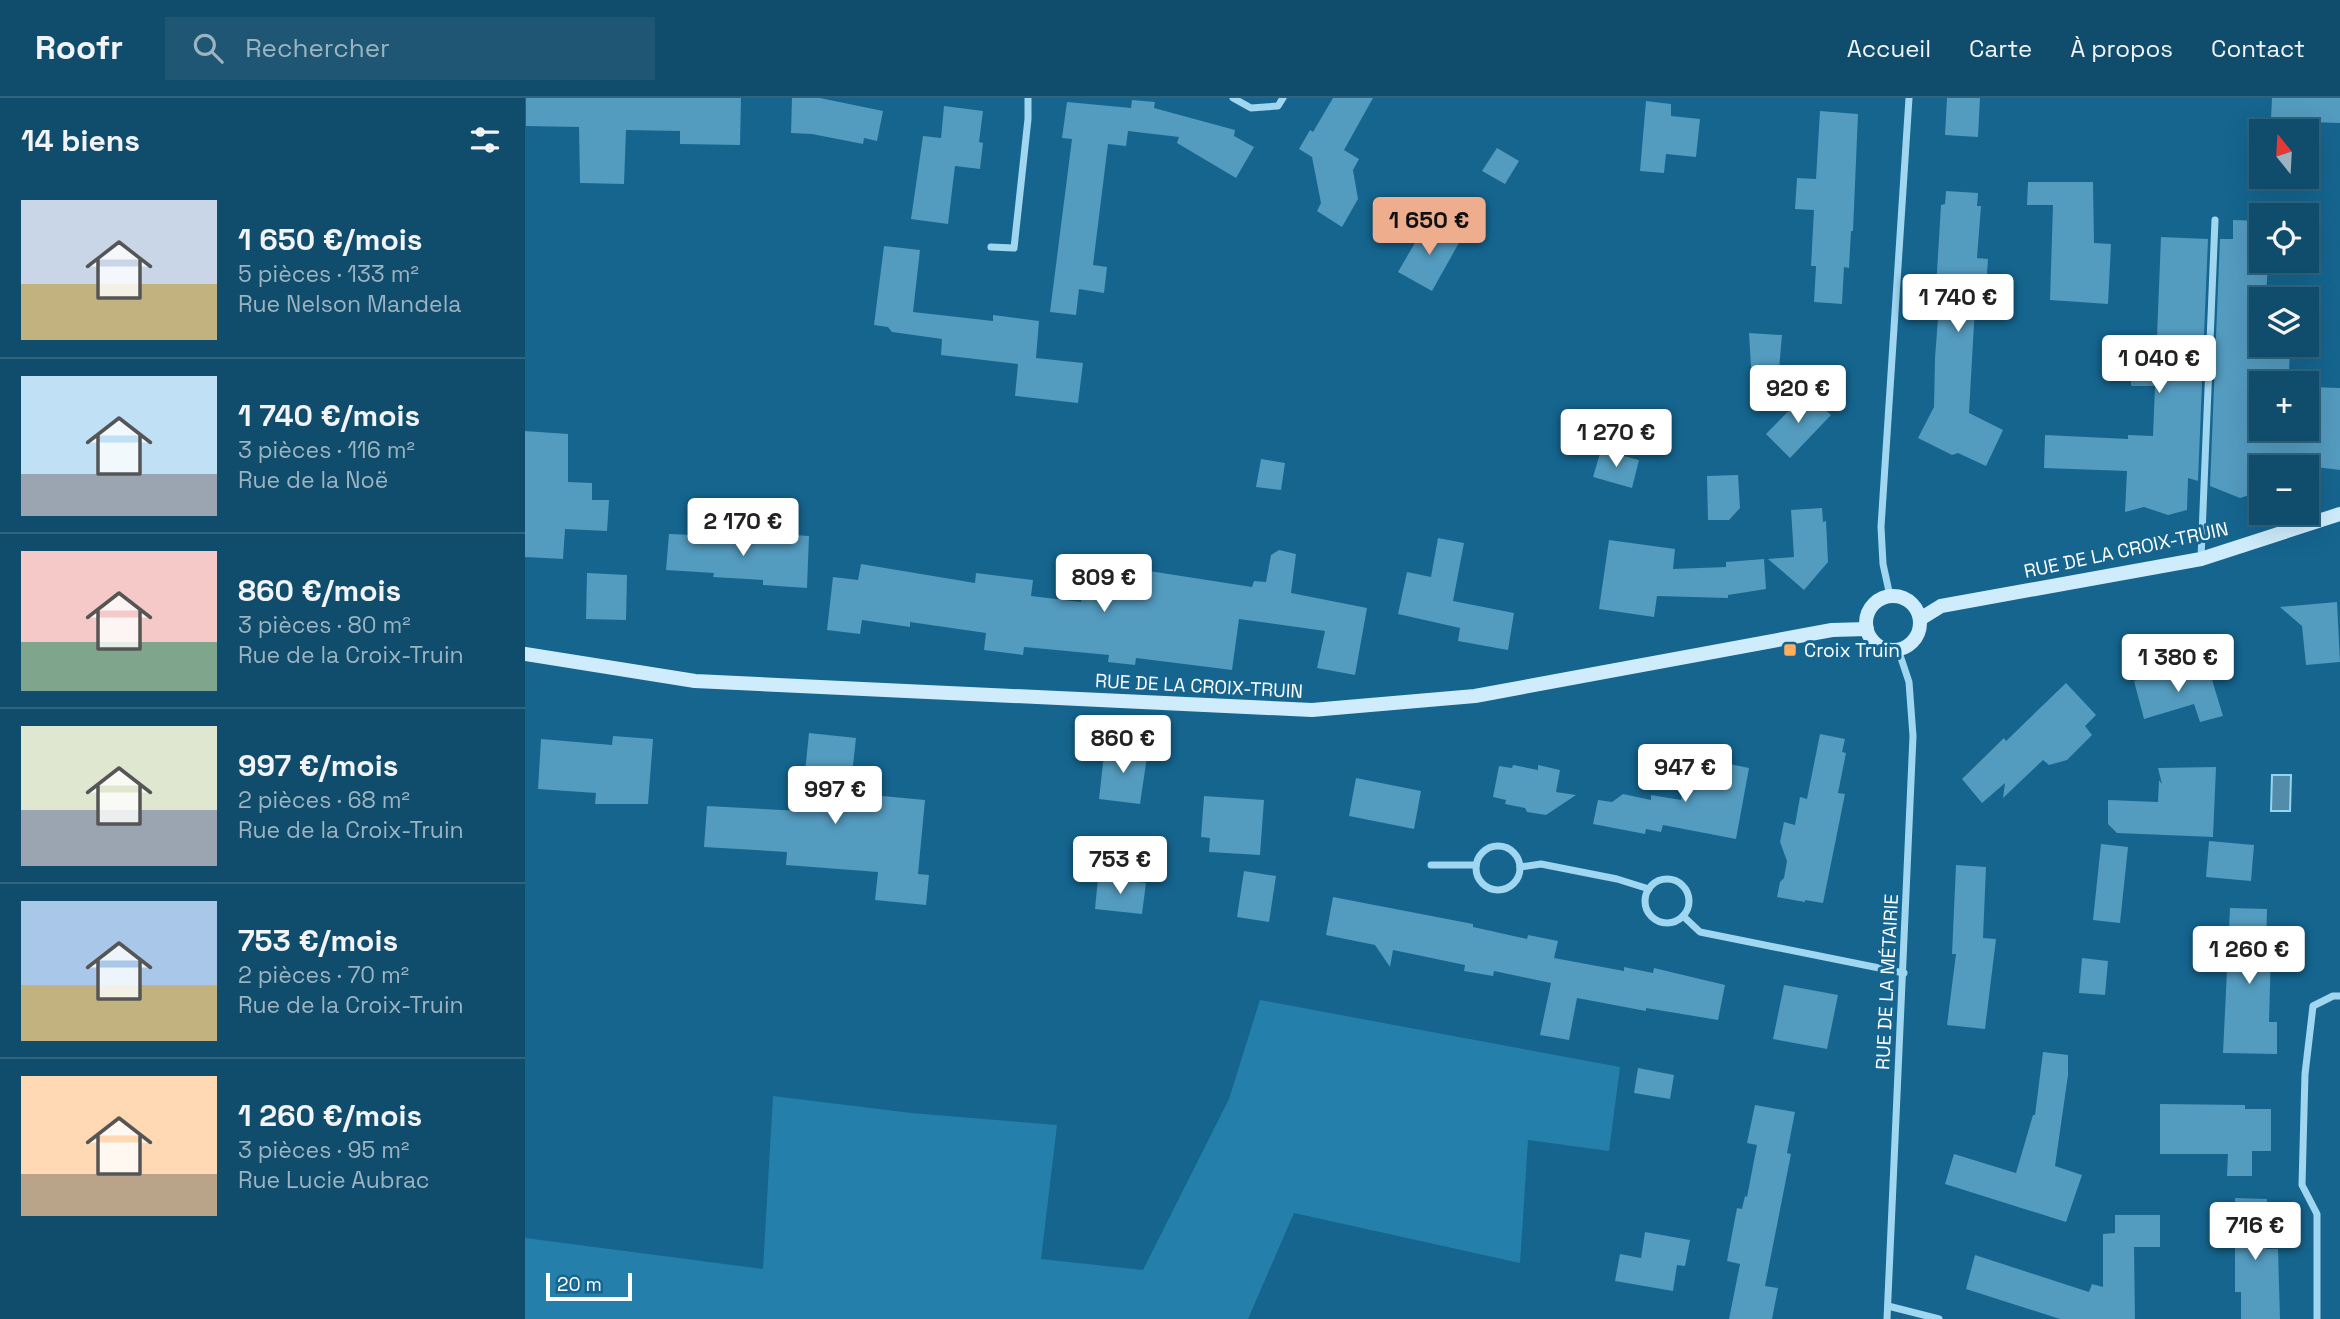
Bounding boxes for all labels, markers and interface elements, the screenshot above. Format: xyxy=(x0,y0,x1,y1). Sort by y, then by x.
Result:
search box xyxy=(165,17,655,80)
text: Roofr xyxy=(35,27,123,69)
icon: search xyxy=(189,29,227,67)
text: Rechercher xyxy=(245,31,390,65)
text: Accueil xyxy=(1847,33,1931,64)
text: Carte xyxy=(1969,33,2032,64)
text: À propos xyxy=(2070,33,2173,64)
text: Contact xyxy=(2211,33,2305,64)
north arrow xyxy=(2249,119,2319,189)
map controls xyxy=(2249,119,2319,525)
text: 14 biens xyxy=(21,121,140,160)
icon: filters xyxy=(466,121,504,159)
pin: 1 650 € xyxy=(1364,198,1494,257)
button: locate xyxy=(2249,203,2319,273)
text: 1 650 € xyxy=(1389,205,1469,235)
text: 1 650 €/mois xyxy=(238,220,422,259)
icon: home xyxy=(77,228,161,312)
text: 5 pièces · 133 m² xyxy=(238,259,419,289)
pin: 1 740 € xyxy=(1893,274,2023,334)
text: 1 740 € xyxy=(1919,282,1997,312)
button: layers xyxy=(2249,287,2319,357)
text: Rue Nelson Mandela xyxy=(238,289,462,319)
pin: 1 040 € xyxy=(2094,336,2224,395)
text: 1 040 € xyxy=(2118,343,2200,373)
pin: 920 € xyxy=(1749,366,1847,425)
button: + xyxy=(2249,371,2319,441)
text: 920 € xyxy=(1766,373,1830,403)
text: 1 740 €/mois xyxy=(238,396,420,435)
icon: home xyxy=(77,404,161,488)
pin: 1 270 € xyxy=(1551,410,1681,469)
text: 1 270 € xyxy=(1577,417,1655,447)
text: 3 pièces · 116 m² xyxy=(238,435,415,465)
button: − xyxy=(2249,455,2319,525)
text: Rue de la Noë xyxy=(238,465,388,495)
pin: 2 170 € xyxy=(678,498,808,558)
text: 2 170 € xyxy=(704,506,782,536)
street label: RUE DE LA CROIX-TRUIN xyxy=(2022,516,2230,584)
pin: 809 € xyxy=(1055,554,1153,614)
text: 809 € xyxy=(1072,562,1136,592)
text: 860 €/mois xyxy=(238,571,401,610)
icon: home xyxy=(77,579,161,663)
text: 3 pièces · 80 m² xyxy=(238,610,411,640)
pin: 1 380 € xyxy=(2113,634,2243,694)
place label: Croix Truin xyxy=(1804,638,1900,663)
text: Rue de la Croix-Truin xyxy=(238,640,464,670)
marker: Croix Truin xyxy=(1782,642,1798,658)
text: 1 380 € xyxy=(2138,642,2218,672)
street label: RUE DE LA CROIX-TRUIN xyxy=(1094,668,1304,704)
pin: 860 € xyxy=(1074,716,1172,775)
text: 860 € xyxy=(1091,723,1155,753)
pin: 947 € xyxy=(1636,744,1734,804)
text: 997 €/mois xyxy=(238,746,398,785)
text: 947 € xyxy=(1654,752,1716,782)
icon: home xyxy=(77,754,161,838)
pin: 997 € xyxy=(786,766,884,826)
text: 997 € xyxy=(804,774,866,804)
text: 2 pièces · 68 m² xyxy=(238,785,410,815)
text: Rue de la Croix-Truin xyxy=(238,815,464,845)
pin: 753 € xyxy=(1071,836,1169,896)
text: 753 € xyxy=(1089,844,1151,874)
street label: RUE DE LA MÉTAIRIE xyxy=(1870,893,1904,1071)
text: 753 €/mois xyxy=(238,921,398,960)
pin: 1 260 € xyxy=(2184,926,2314,986)
icon: home xyxy=(77,929,161,1013)
text: 1 260 € xyxy=(2209,934,2289,964)
text: 2 pièces · 70 m² xyxy=(238,960,409,990)
text: Rue de la Croix-Truin xyxy=(238,990,464,1020)
text: 1 260 €/mois xyxy=(238,1096,422,1135)
icon: home xyxy=(77,1104,161,1188)
text: 3 pièces · 95 m² xyxy=(238,1135,409,1165)
text: Rue Lucie Aubrac xyxy=(238,1165,430,1195)
pin: 716 € xyxy=(2206,1202,2304,1262)
text: 716 € xyxy=(2226,1210,2284,1240)
scale bar xyxy=(546,1270,632,1302)
text: 20 m xyxy=(557,1272,602,1297)

